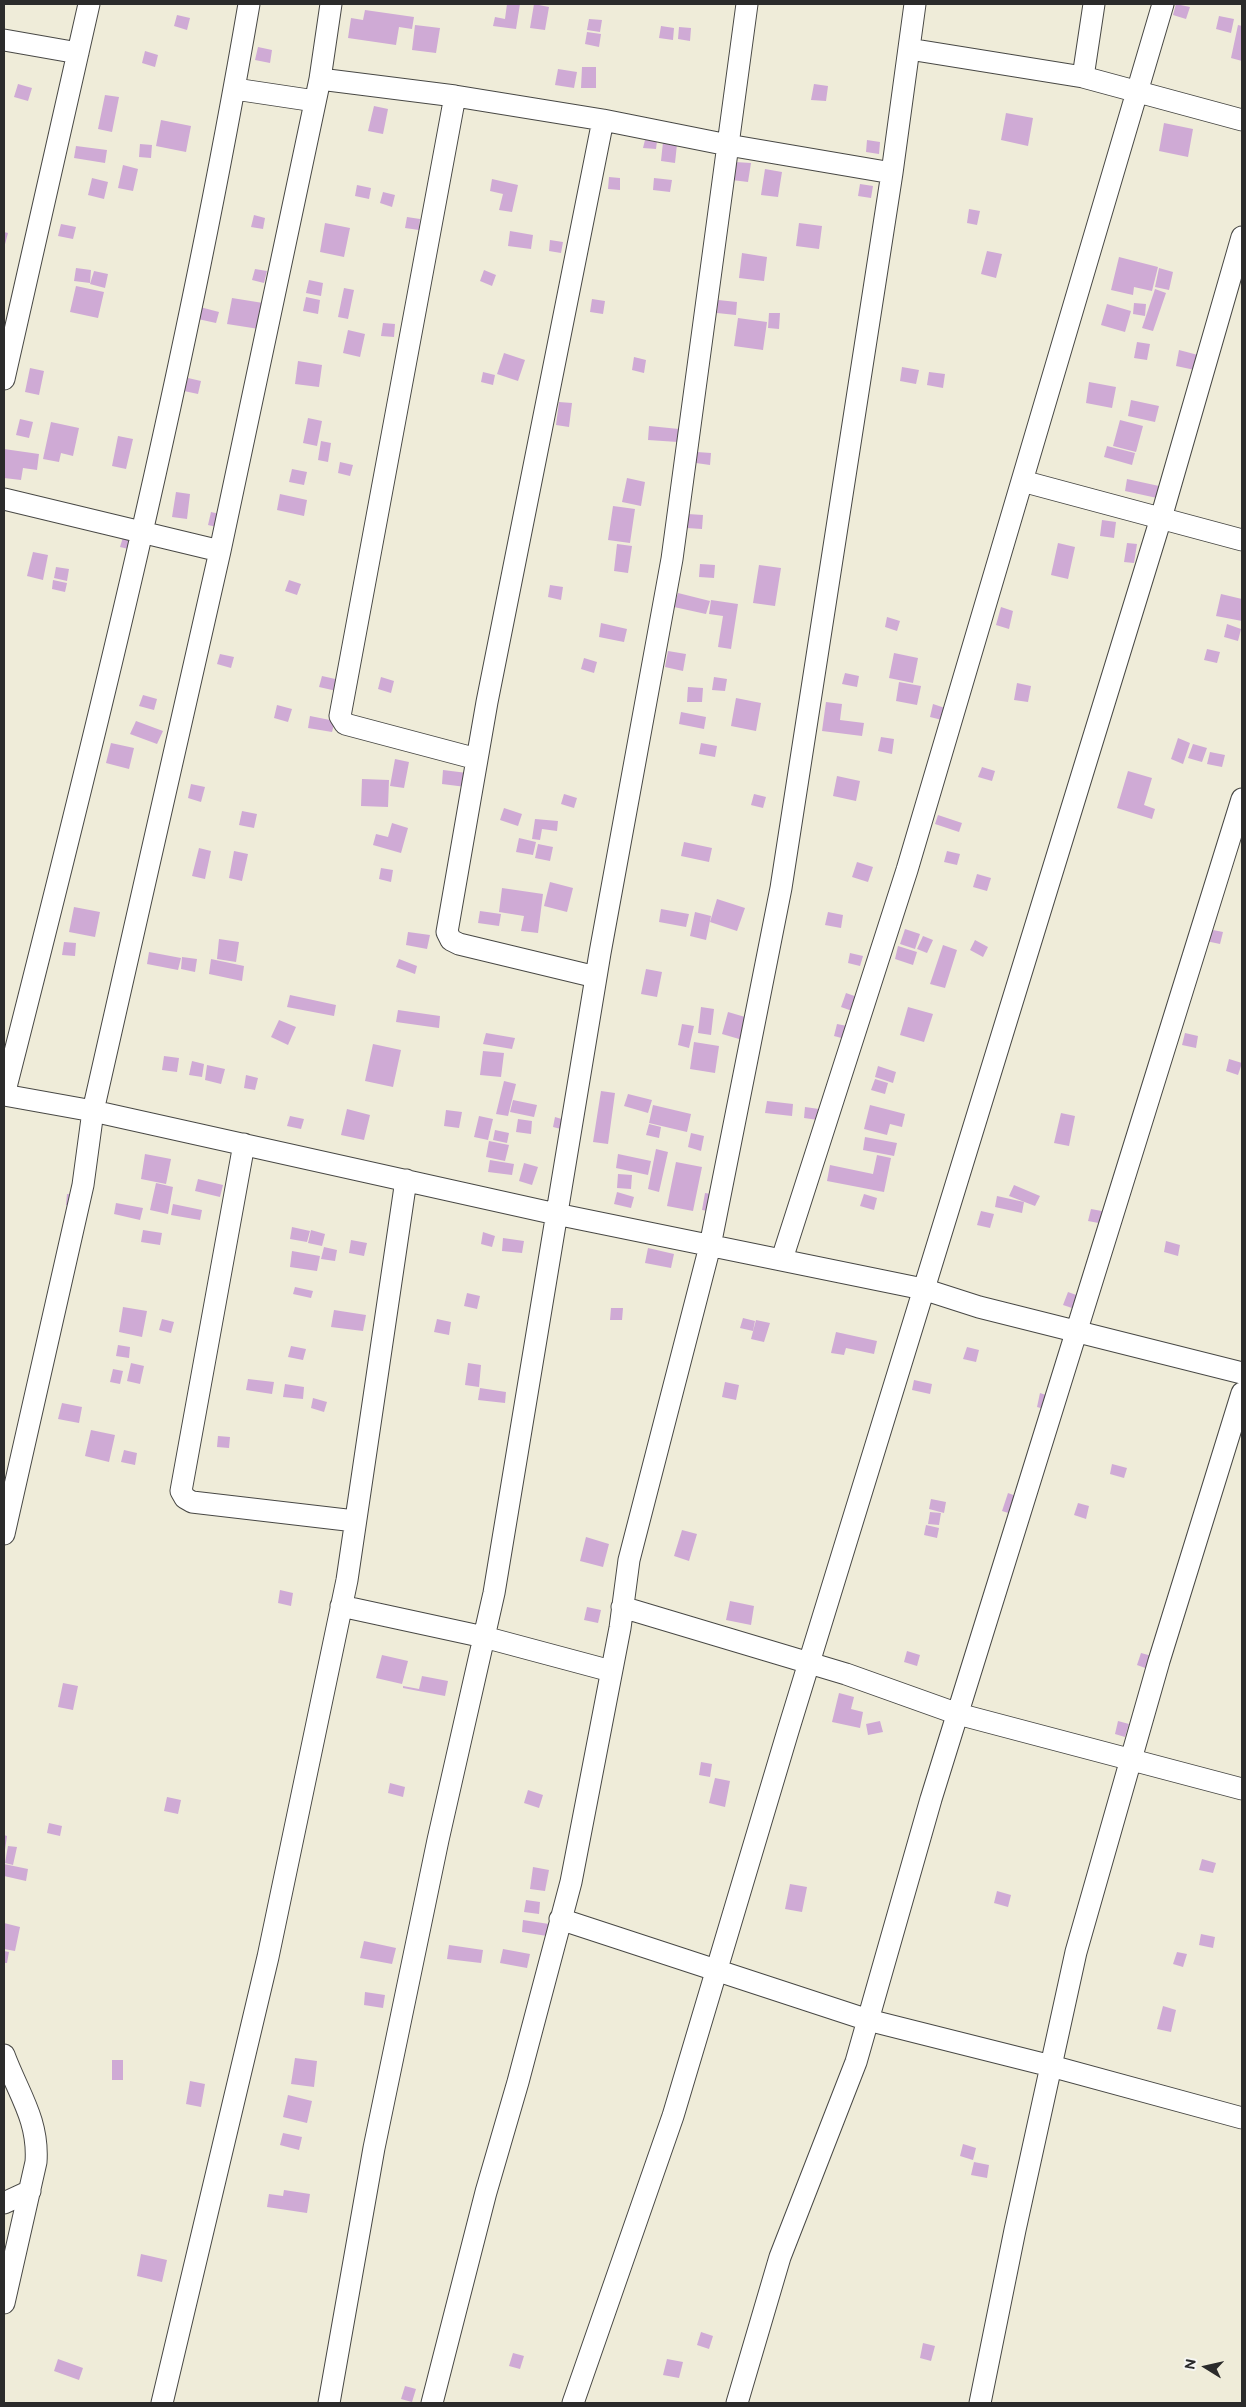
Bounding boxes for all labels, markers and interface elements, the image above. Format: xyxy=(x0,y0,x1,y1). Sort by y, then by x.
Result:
north arrow xyxy=(1181,2342,1231,2392)
text: N xyxy=(1181,2358,1200,2371)

